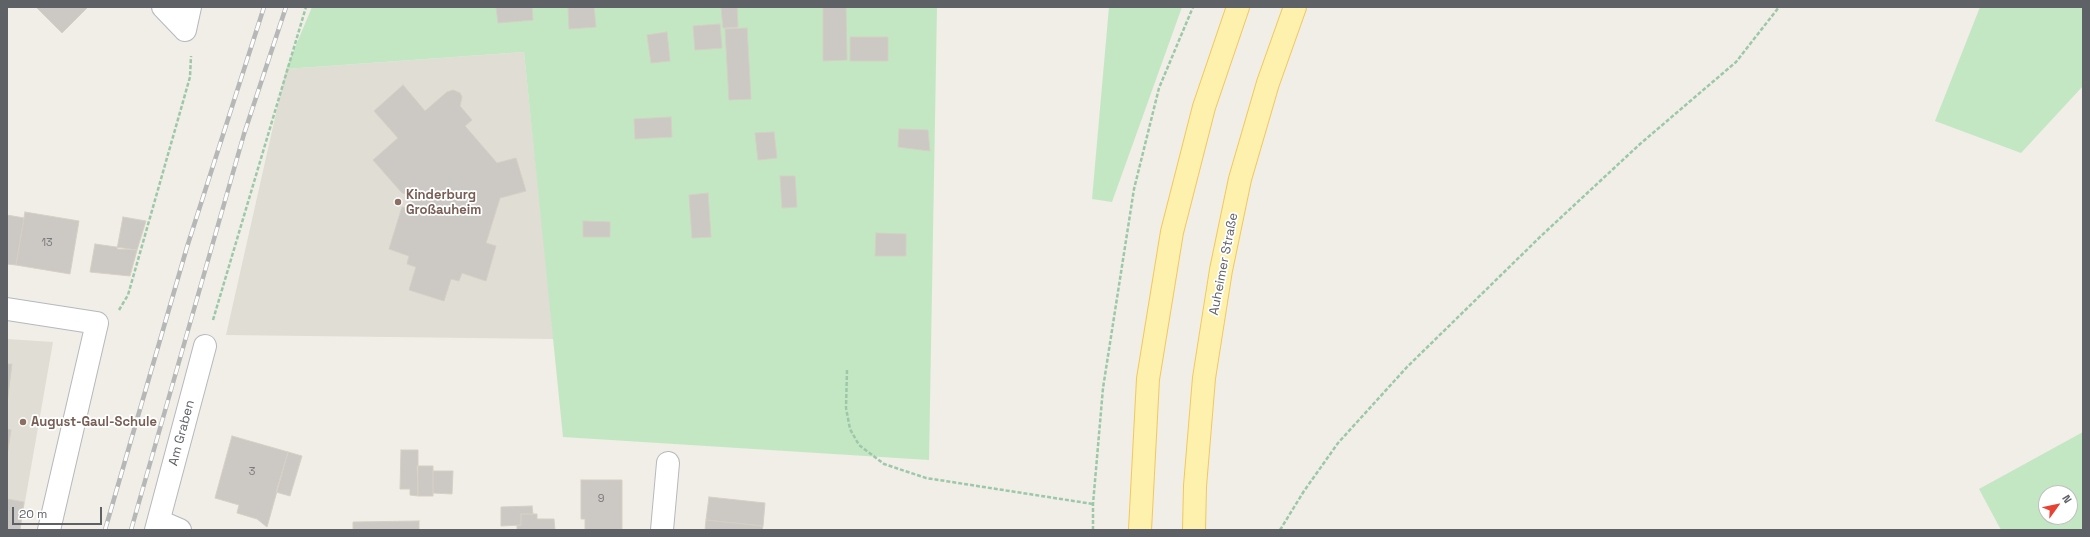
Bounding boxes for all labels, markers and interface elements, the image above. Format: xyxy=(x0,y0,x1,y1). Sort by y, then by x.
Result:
place label: Kinderburg Großauheim xyxy=(406,187,481,218)
marker: Kinderburg Großauheim xyxy=(393,197,403,207)
street label: Auheimer Straße xyxy=(1206,211,1242,317)
house number: 13 xyxy=(41,236,53,250)
street label: Am Graben xyxy=(166,398,198,468)
place label: August-Gaul-Schule xyxy=(31,414,157,430)
marker: August-Gaul-Schule xyxy=(18,417,28,427)
house number: 3 xyxy=(249,465,255,479)
north arrow xyxy=(2038,485,2078,525)
house number: 9 xyxy=(598,492,604,506)
text: N xyxy=(2059,492,2075,506)
scale bar xyxy=(14,499,104,525)
text: 20 m xyxy=(19,506,47,522)

